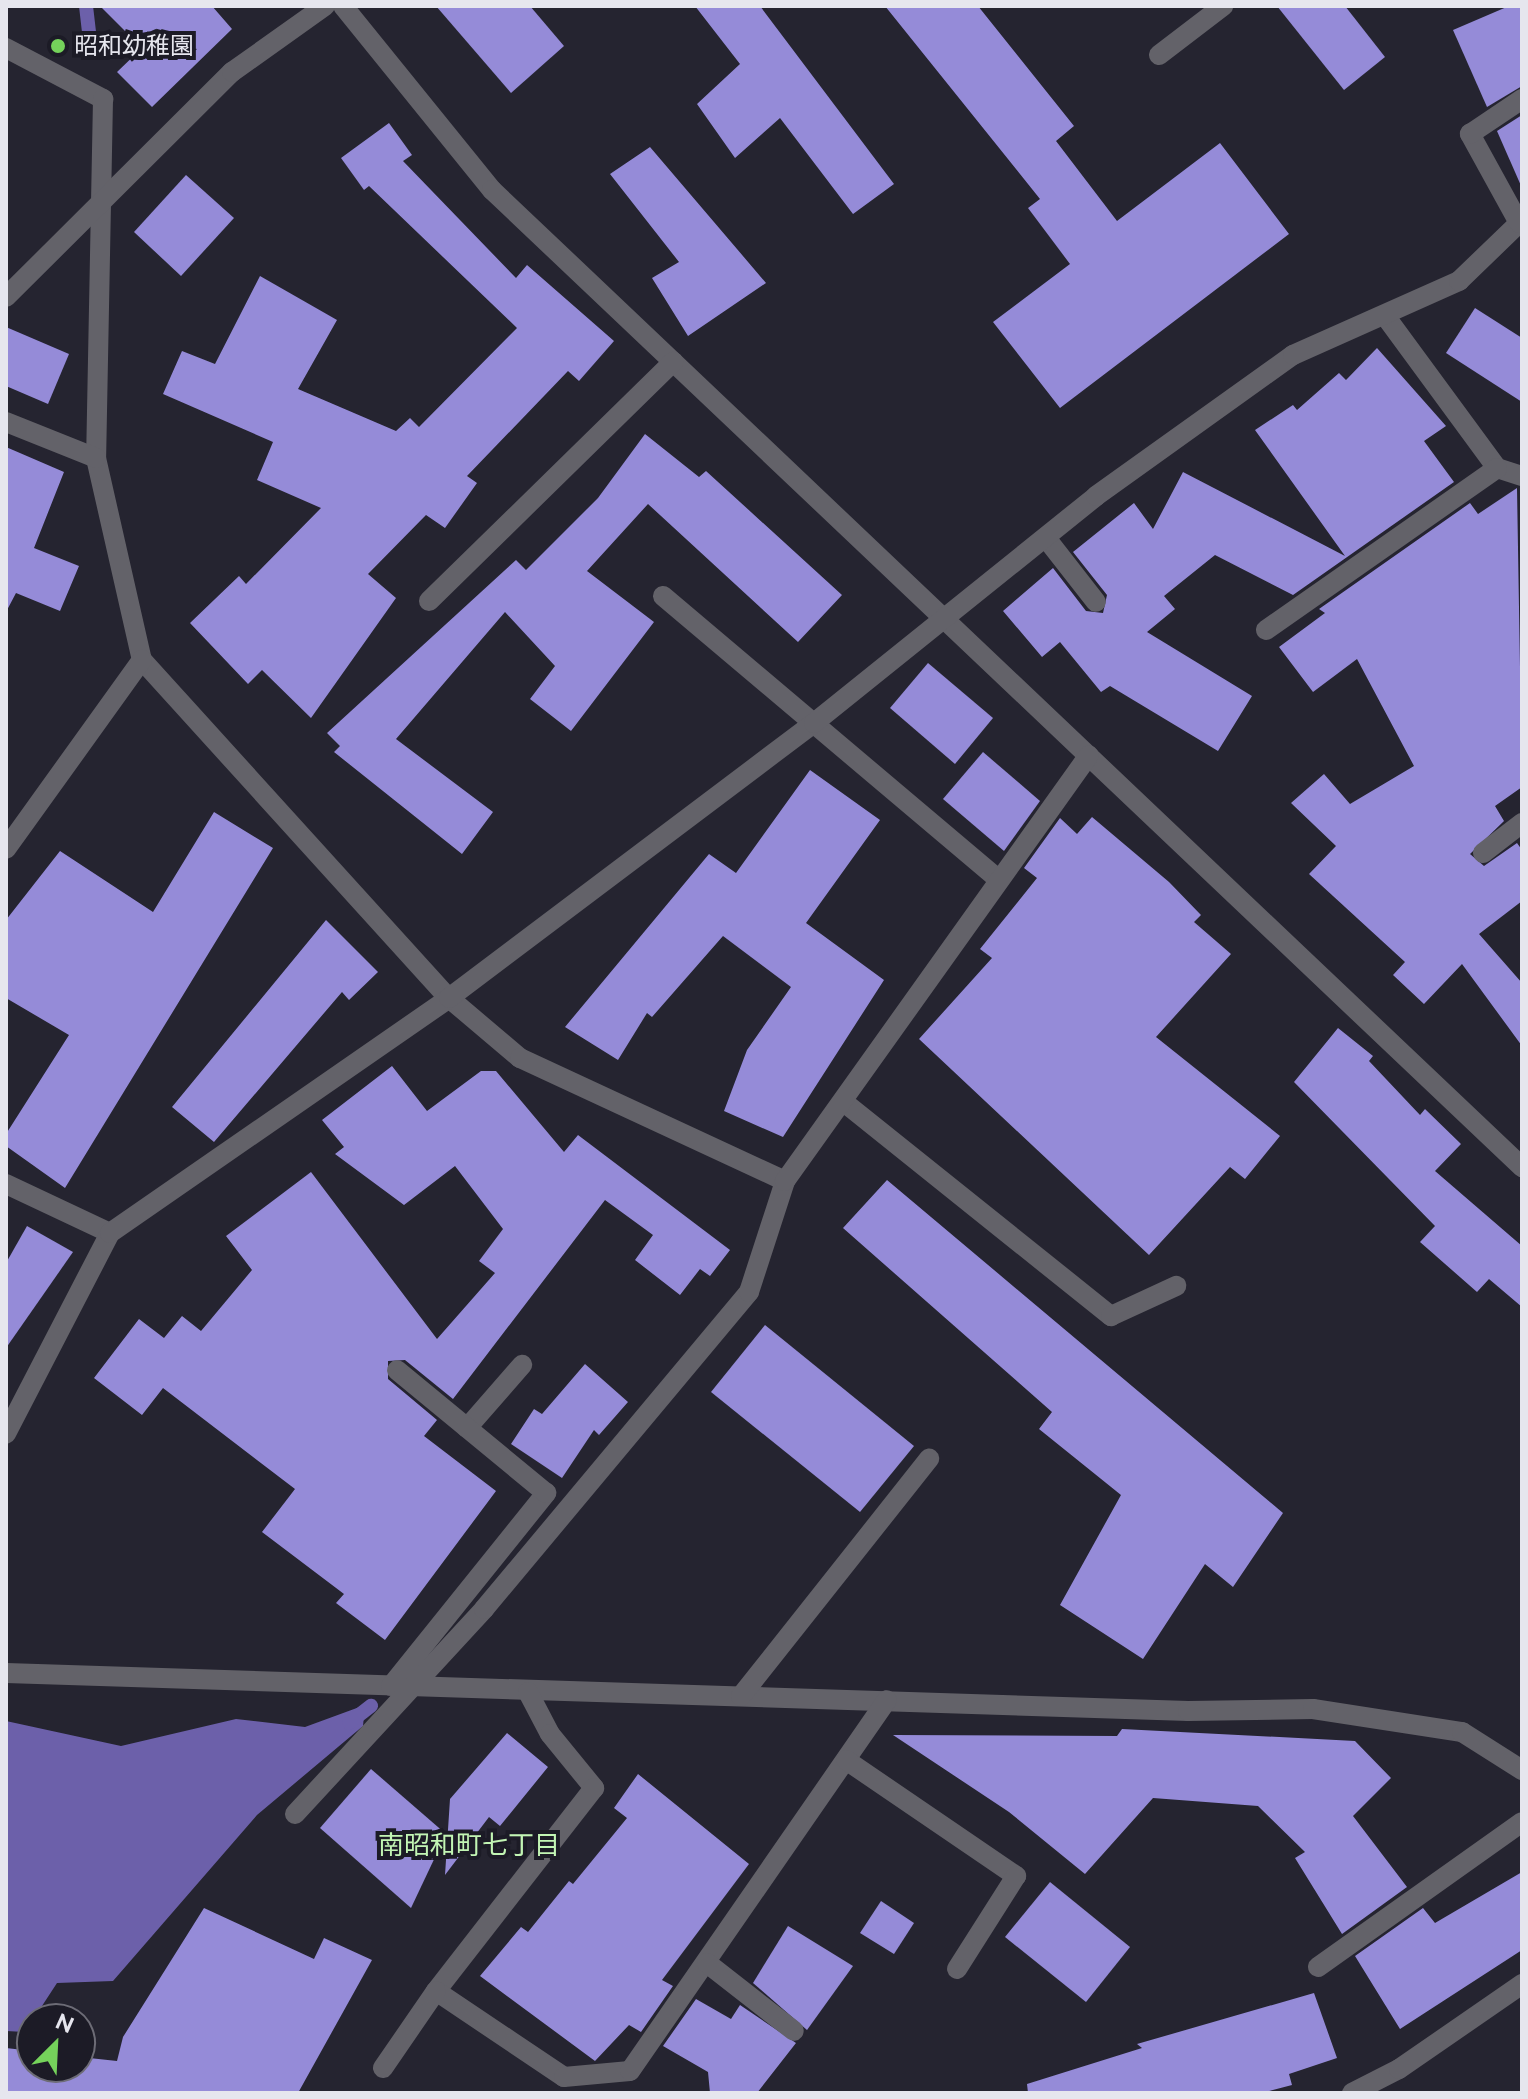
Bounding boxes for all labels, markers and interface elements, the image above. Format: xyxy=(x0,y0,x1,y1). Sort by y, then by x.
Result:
place label: 昭和幼稚園 xyxy=(74,32,194,60)
marker: 昭和幼稚園 xyxy=(49,37,67,55)
district label: 南昭和町七丁目 xyxy=(378,1830,560,1862)
north arrow xyxy=(16,2003,96,2083)
text: N xyxy=(52,2008,78,2038)

